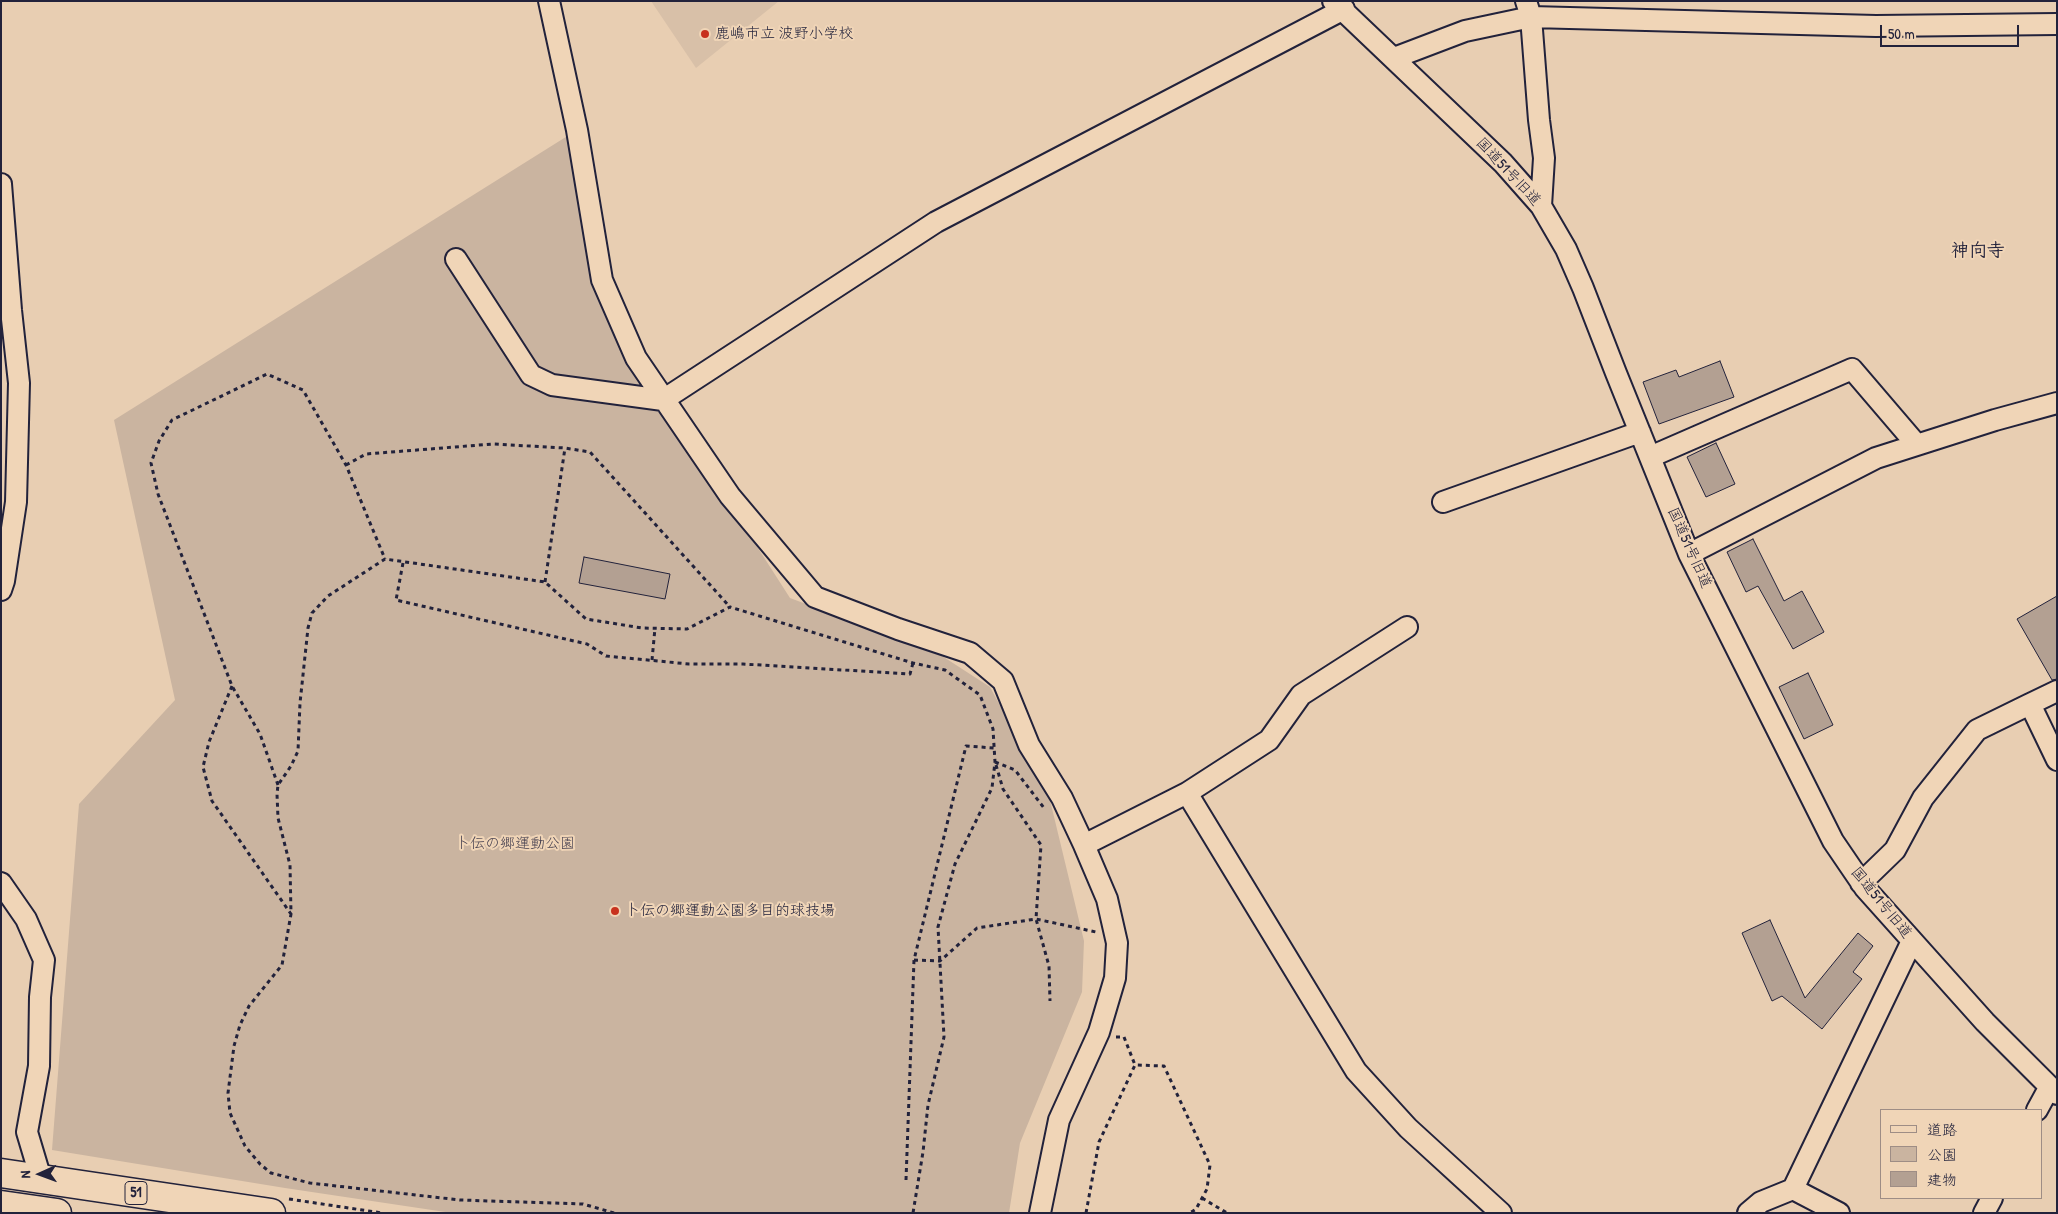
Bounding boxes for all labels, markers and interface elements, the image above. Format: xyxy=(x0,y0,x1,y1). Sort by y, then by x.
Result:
scale bar xyxy=(1883,15,2022,47)
text: 50 m xyxy=(1888,23,1915,44)
place label: 鹿嶋市立 波野小学校 xyxy=(715,25,853,43)
marker: 鹿嶋市立 波野小学校 xyxy=(699,28,711,40)
street label: 国道51号旧道 xyxy=(1472,134,1544,210)
district label: 神向寺 xyxy=(1951,240,2005,262)
street label: 国道51号旧道 xyxy=(1663,505,1715,591)
park label: 卜伝の郷運動公園 xyxy=(455,835,575,853)
street label: 国道51号旧道 xyxy=(1847,864,1915,942)
place label: 卜伝の郷運動公園多目的球技場 xyxy=(625,902,835,920)
marker: 卜伝の郷運動公園多目的球技場 xyxy=(609,905,621,917)
legend xyxy=(1880,1109,2043,1199)
text: 道路 xyxy=(1927,1119,1957,1140)
text: 公園 xyxy=(1927,1144,1957,1165)
north arrow xyxy=(15,1149,65,1199)
text: 建物 xyxy=(1927,1169,1957,1190)
text: N xyxy=(15,1170,34,1179)
road number: 51 xyxy=(125,1182,147,1204)

